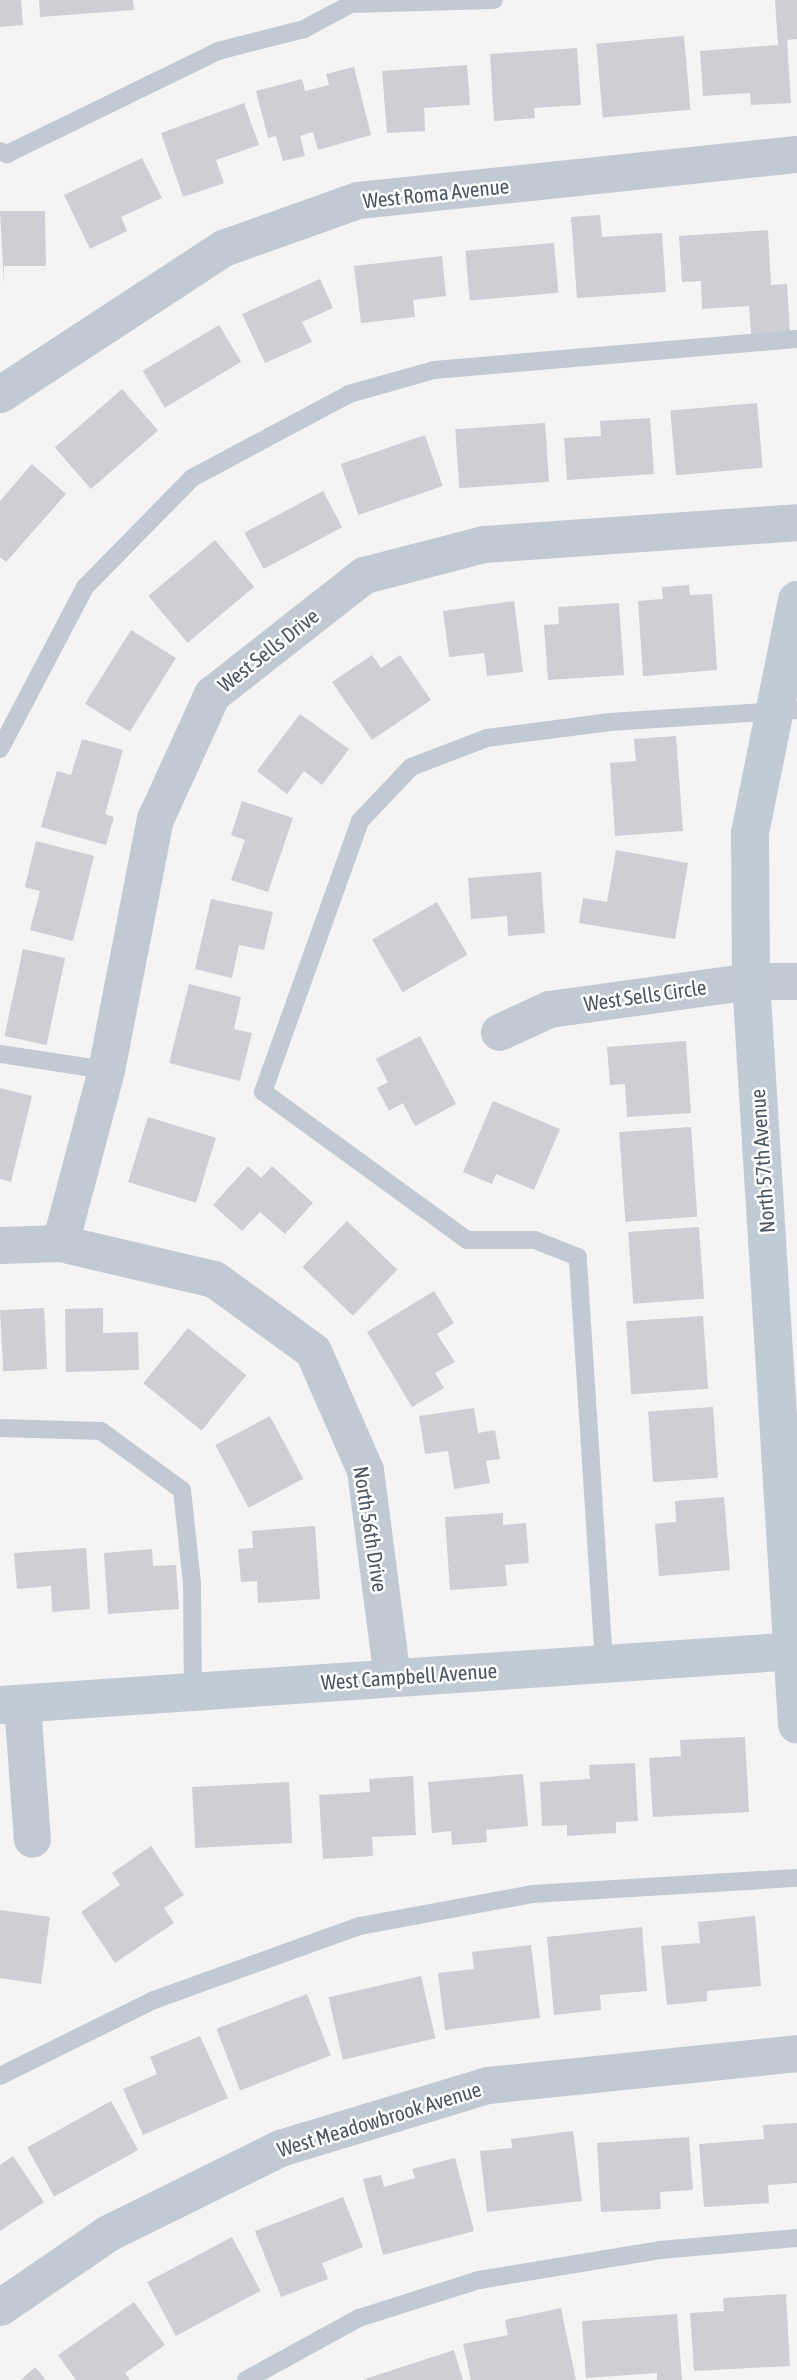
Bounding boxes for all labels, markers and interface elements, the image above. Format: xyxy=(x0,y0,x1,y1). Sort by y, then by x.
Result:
street label: West Roma Avenue xyxy=(362,173,510,213)
street label: West Sells Drive xyxy=(213,603,323,697)
street label: West Sells Circle xyxy=(582,974,708,1016)
street label: North 57th Avenue xyxy=(744,1088,780,1234)
street label: North 56th Drive xyxy=(349,1464,393,1594)
street label: West Campbell Avenue xyxy=(320,1657,498,1695)
street label: West Meadowbrook Avenue xyxy=(274,2076,484,2162)

